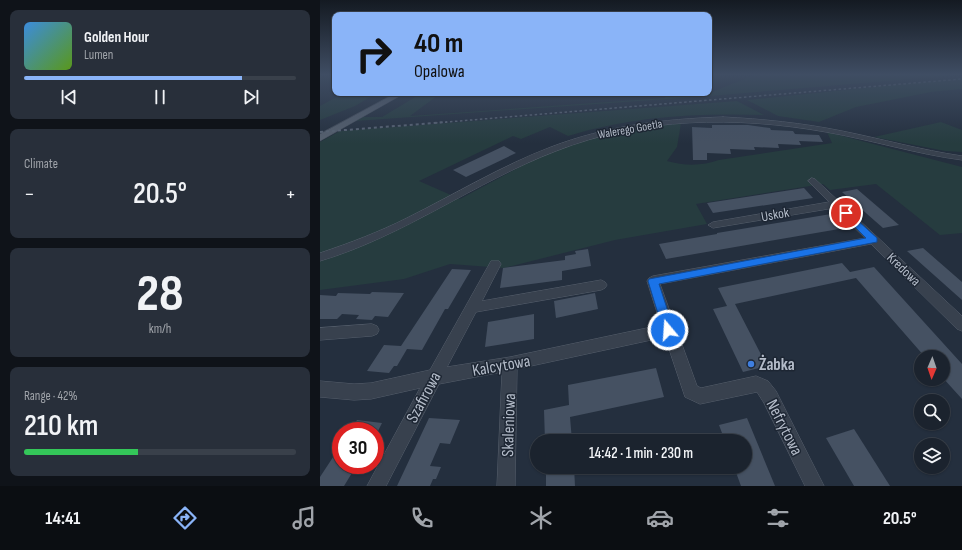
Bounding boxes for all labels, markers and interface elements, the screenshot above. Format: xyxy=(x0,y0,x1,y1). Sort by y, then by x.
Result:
text: 40 m xyxy=(414,27,463,60)
text: Golden Hour xyxy=(84,28,149,47)
icon: right xyxy=(348,28,400,80)
text: Lumen xyxy=(84,47,113,63)
text: Opalowa xyxy=(414,61,465,82)
icon: previous xyxy=(58,86,80,108)
icon: pause xyxy=(149,86,171,108)
icon: next xyxy=(240,86,262,108)
street label: Walerego Goetla xyxy=(597,116,664,143)
text: Climate xyxy=(24,156,58,172)
text: 20.5° xyxy=(133,176,187,212)
text: − xyxy=(24,181,35,208)
text: + xyxy=(285,181,296,208)
pin xyxy=(829,196,863,230)
icon: arrive xyxy=(835,202,857,224)
street label: Uskok xyxy=(760,204,791,225)
street label: Kredowa xyxy=(883,249,924,289)
text: 28 xyxy=(136,263,184,326)
position arrow xyxy=(647,309,689,351)
text: km/h xyxy=(149,321,171,337)
north arrow xyxy=(914,350,950,386)
map controls xyxy=(914,350,950,474)
street label: Kalcytowa xyxy=(471,351,532,381)
place label: Żabka xyxy=(759,354,795,375)
marker: Żabka xyxy=(746,359,756,369)
street label: Szafirowa xyxy=(402,369,446,426)
text: Range · 42% xyxy=(24,388,78,404)
street label: Skaleniowa xyxy=(498,393,520,457)
button: search xyxy=(914,394,950,430)
street label: Nefrytowa xyxy=(762,396,807,459)
text: 210 km xyxy=(24,408,98,444)
speed limit sign: 30 xyxy=(332,422,384,474)
button: layers xyxy=(914,438,950,474)
text: 14:42 · 1 min · 230 m xyxy=(589,444,693,463)
icon: directions xyxy=(171,504,199,532)
icon: music xyxy=(290,504,318,532)
icon: phone xyxy=(408,504,436,532)
icon: climate xyxy=(527,504,555,532)
icon: car xyxy=(646,504,674,532)
icon: filters xyxy=(764,504,792,532)
text: 14:41 xyxy=(45,508,80,529)
text: 20.5° xyxy=(883,508,917,529)

